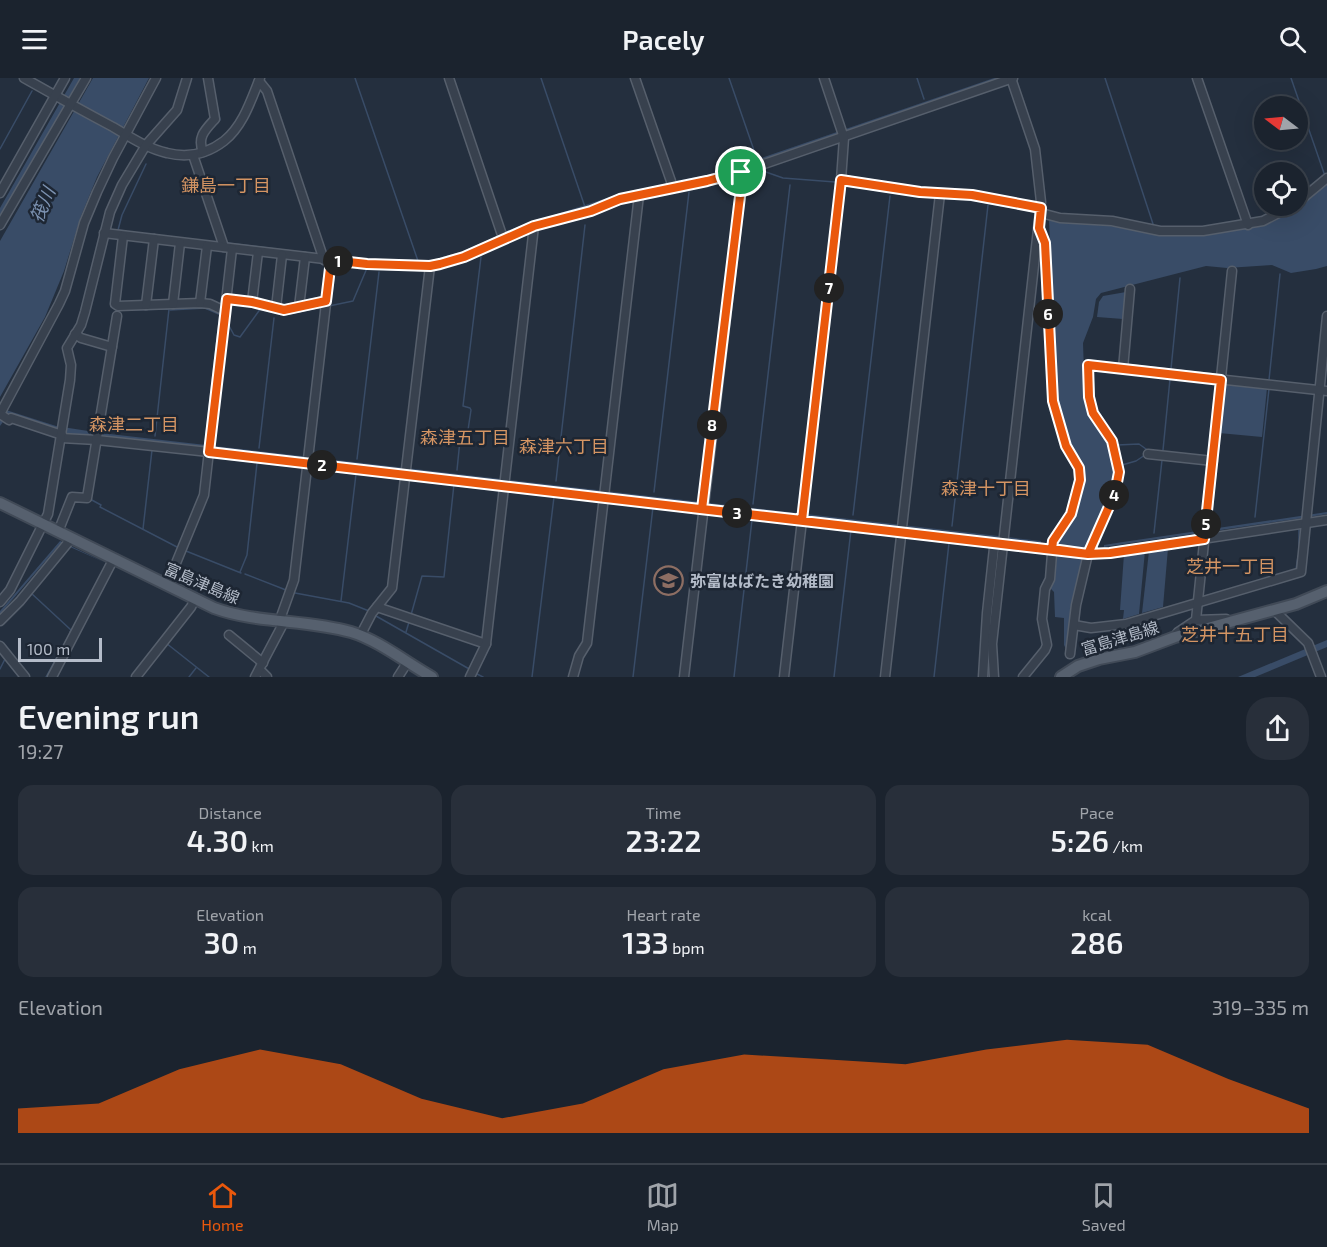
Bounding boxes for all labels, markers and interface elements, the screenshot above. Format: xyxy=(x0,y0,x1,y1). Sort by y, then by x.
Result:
icon: menu xyxy=(18,23,51,56)
text: Pacely xyxy=(622,23,705,55)
icon: search xyxy=(1276,23,1309,56)
north arrow xyxy=(1254,96,1308,150)
map controls xyxy=(1254,96,1308,216)
pin xyxy=(715,146,766,197)
icon: arrive xyxy=(724,155,757,188)
button: locate xyxy=(1254,162,1308,216)
district label: 鎌島一丁目 xyxy=(181,174,271,196)
water label: 筏川 xyxy=(25,182,60,225)
pin: 1 xyxy=(323,246,353,276)
text: 1 xyxy=(335,251,341,270)
pin: 7 xyxy=(814,273,844,303)
text: 7 xyxy=(825,278,833,297)
pin: 6 xyxy=(1033,299,1063,329)
text: 6 xyxy=(1043,304,1053,323)
pin: 8 xyxy=(697,410,727,440)
district label: 森津二丁目 xyxy=(89,413,179,435)
text: 8 xyxy=(707,415,717,434)
district label: 森津五丁目 xyxy=(420,426,510,448)
district label: 森津六丁目 xyxy=(519,435,609,457)
pin: 2 xyxy=(307,450,337,480)
text: 2 xyxy=(317,455,327,474)
district label: 森津十丁目 xyxy=(941,477,1031,499)
pin: 4 xyxy=(1099,480,1129,510)
text: 4 xyxy=(1109,485,1119,504)
pin: 3 xyxy=(722,498,752,528)
text: 3 xyxy=(732,503,742,522)
pin: 5 xyxy=(1191,509,1221,539)
text: 5 xyxy=(1202,514,1210,533)
district label: 芝井一丁目 xyxy=(1186,555,1276,577)
street label: 富島津島線 xyxy=(162,558,243,607)
school or university icon: 弥富はばたき幼稚園 xyxy=(653,565,685,597)
place label: 弥富はばたき幼稚園 xyxy=(690,571,834,590)
street label: 富島津島線 xyxy=(1079,617,1161,658)
district label: 芝井十五丁目 xyxy=(1181,623,1289,645)
scale bar xyxy=(18,635,102,662)
text: 100 m xyxy=(27,639,70,658)
text: Evening run xyxy=(18,696,199,736)
button: share xyxy=(1246,697,1309,760)
text: 19:27 xyxy=(18,739,64,763)
text: Distance xyxy=(199,803,262,822)
text: Time xyxy=(646,803,681,822)
text: Pace xyxy=(1080,803,1114,822)
text: 4.30 xyxy=(187,822,248,858)
text: 23:22 xyxy=(626,822,701,858)
text: 5:26 xyxy=(1051,822,1109,858)
text: km xyxy=(248,836,274,855)
text: /km xyxy=(1109,836,1143,855)
text: Elevation xyxy=(196,905,264,924)
text: Heart rate xyxy=(626,905,701,924)
text: kcal xyxy=(1082,905,1111,924)
text: 30 xyxy=(204,924,239,960)
text: 133 xyxy=(622,924,669,960)
text: 286 xyxy=(1070,924,1123,960)
text: m xyxy=(239,938,257,957)
text: bpm xyxy=(669,938,705,957)
text: Elevation xyxy=(18,995,103,1019)
text: 319–335 m xyxy=(1212,995,1309,1019)
tab: Home xyxy=(201,1179,244,1234)
tab: Map xyxy=(646,1179,679,1234)
tab: Saved xyxy=(1082,1179,1126,1234)

